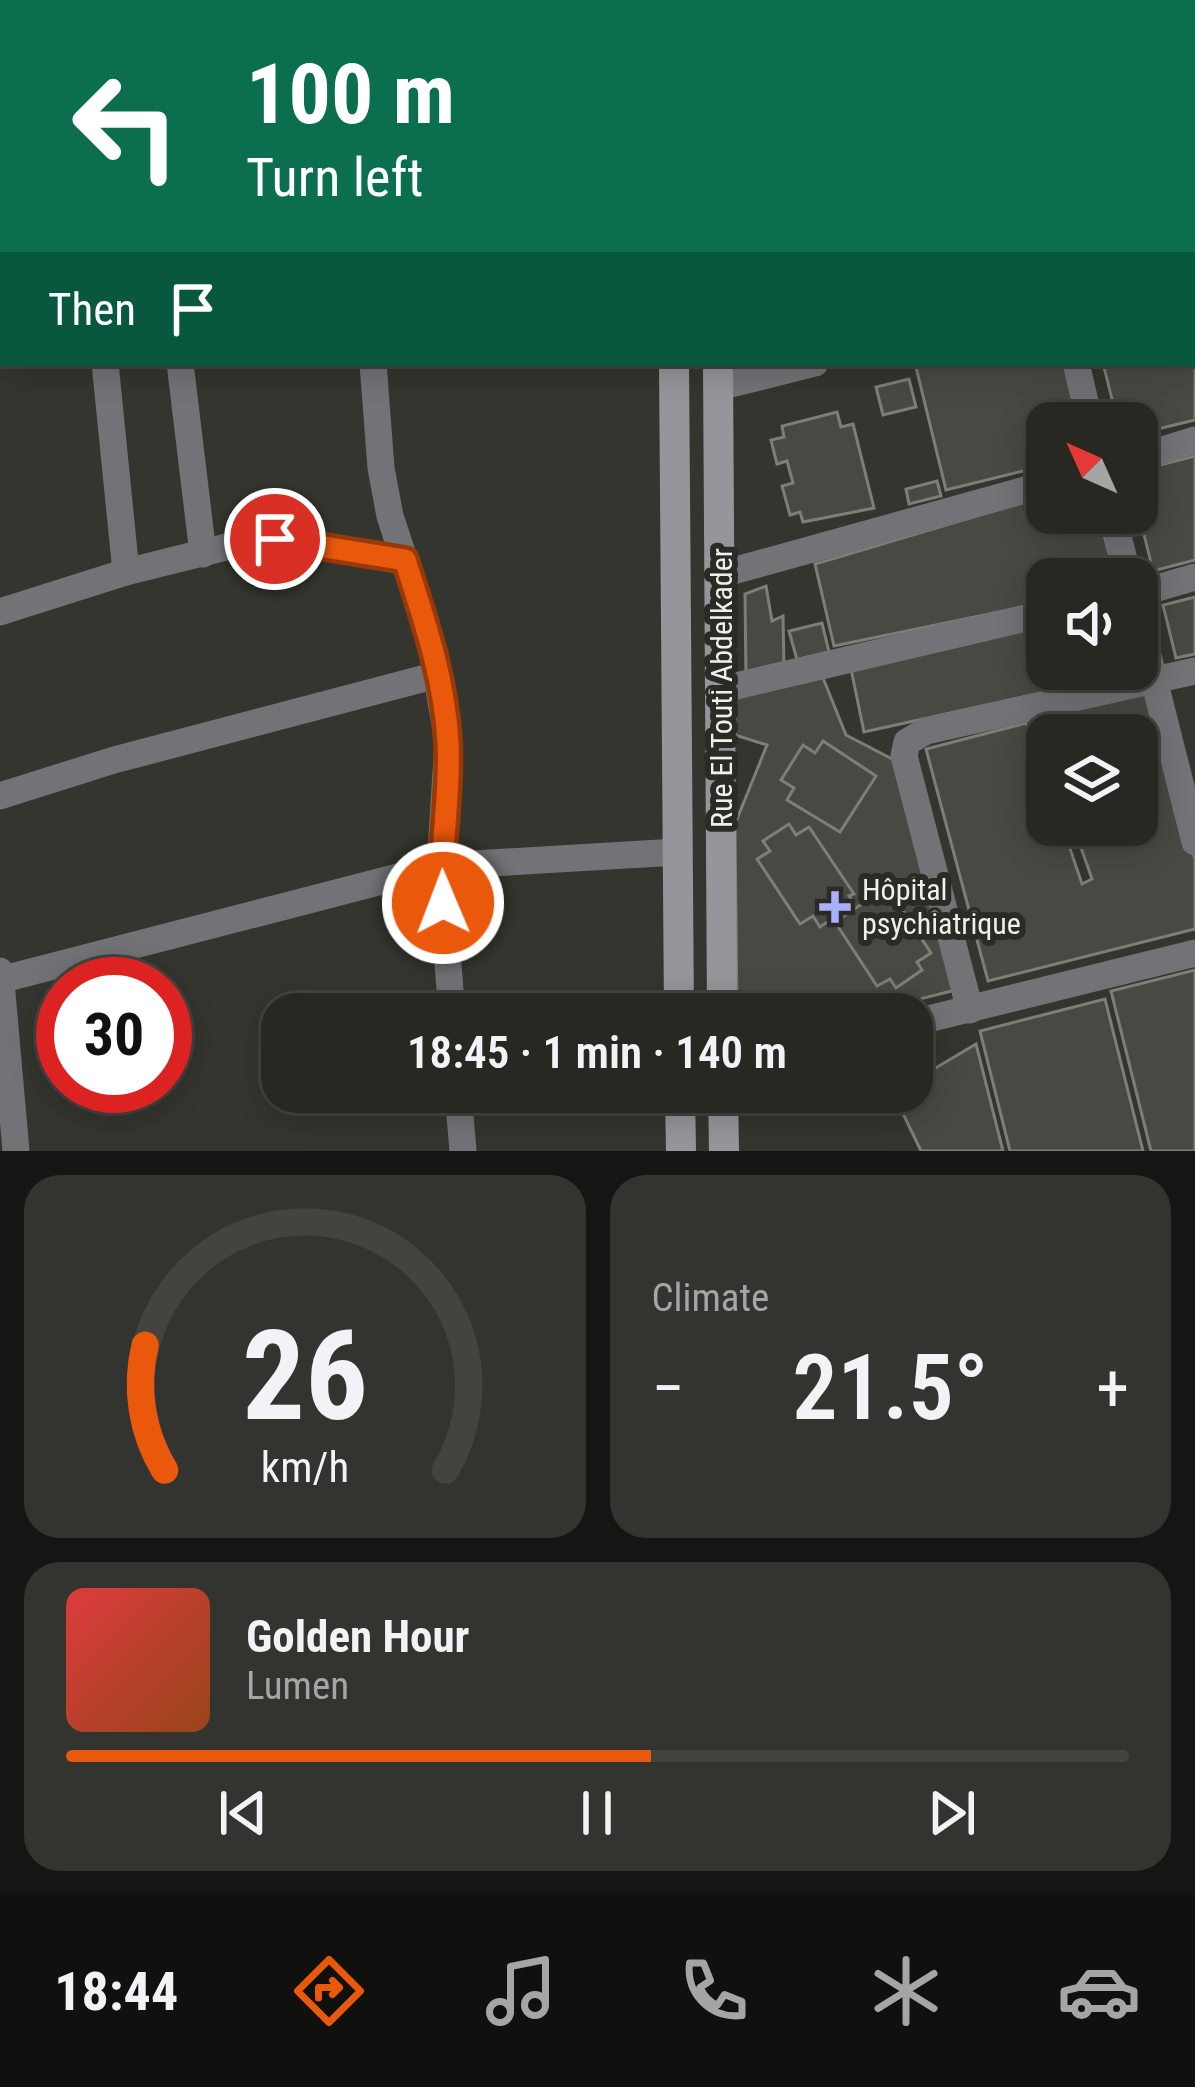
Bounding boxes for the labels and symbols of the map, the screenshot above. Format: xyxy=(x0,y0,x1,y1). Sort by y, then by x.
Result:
north arrow xyxy=(1026,402,1158,534)
pin xyxy=(224,488,326,590)
street label: Rue El Touti Abdelkader xyxy=(704,548,739,828)
position arrow xyxy=(380,840,506,966)
place label: Hôpital psychiatrique xyxy=(862,872,1021,941)
marker: Hôpital psychiatrique xyxy=(819,891,851,923)
speed limit sign: 30 xyxy=(36,957,192,1113)

